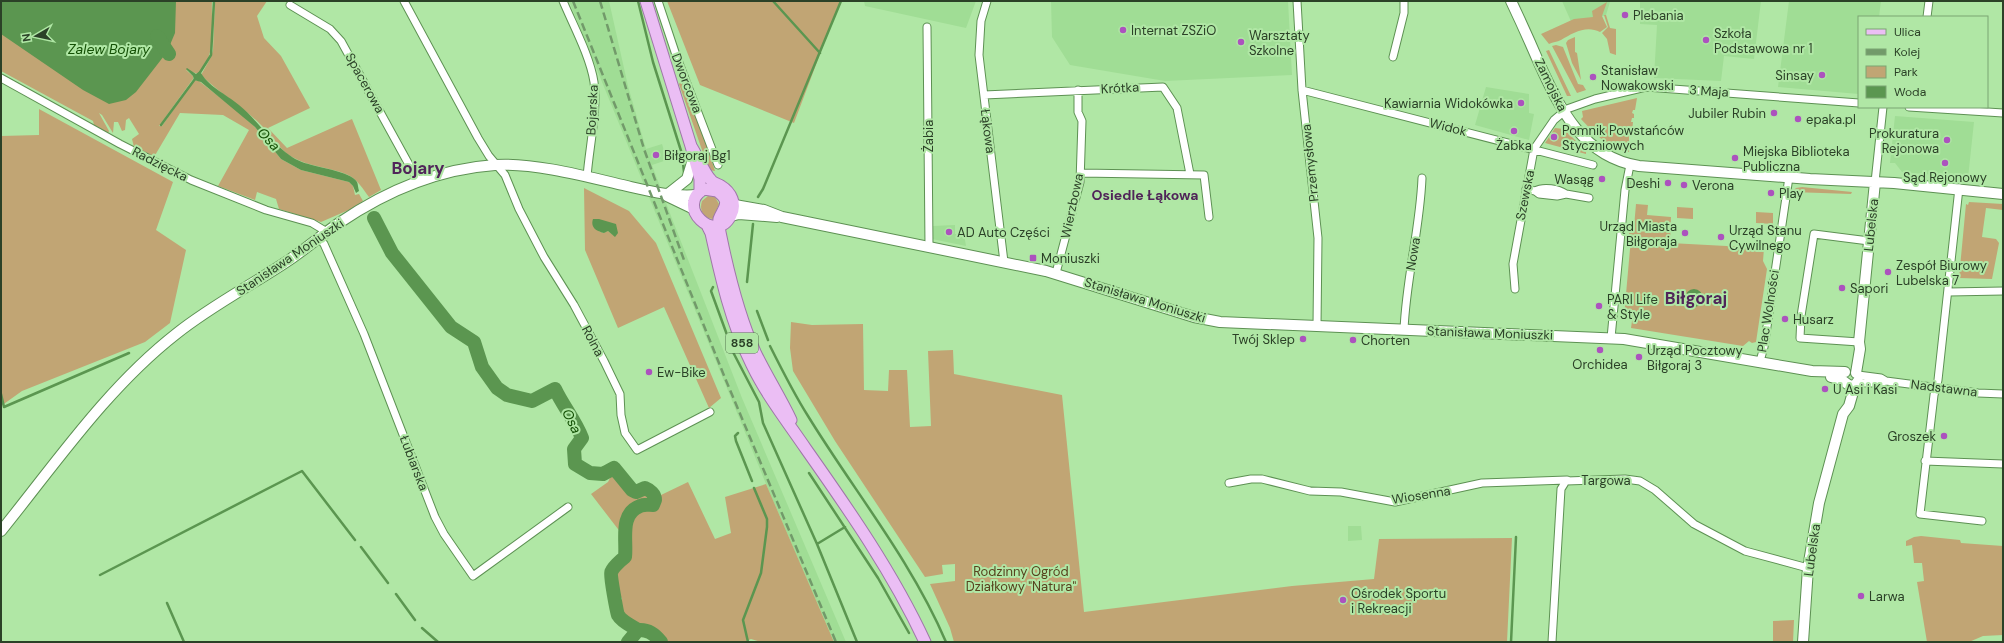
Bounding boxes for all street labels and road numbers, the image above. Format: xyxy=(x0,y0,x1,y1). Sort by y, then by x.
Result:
street label: Spacerowa xyxy=(341,50,389,116)
street label: Dworcowa xyxy=(668,51,706,115)
street label: Zamojska xyxy=(1531,56,1571,114)
street label: Krótka xyxy=(1100,79,1140,97)
street label: 3 Maja xyxy=(1689,81,1729,101)
street label: Bojarska xyxy=(582,84,602,136)
street label: Łąkowa xyxy=(977,108,999,154)
street label: Widok xyxy=(1427,114,1469,140)
street label: Żabia xyxy=(920,120,937,152)
street label: Przemysłowa xyxy=(1297,123,1323,203)
street label: Radzięcka xyxy=(129,143,191,185)
street label: Szewska xyxy=(1512,169,1538,221)
street label: Wierzbowa xyxy=(1057,172,1087,240)
street label: Lubelska xyxy=(1860,198,1882,252)
street label: Stanisława Moniuszki xyxy=(233,215,347,299)
street label: Nowa xyxy=(1402,236,1424,272)
street label: Plac Wolności xyxy=(1753,269,1783,353)
street label: Stanisława Moniuszki xyxy=(1082,273,1208,327)
street label: Stanisława Moniuszki xyxy=(1427,322,1553,344)
street label: Rolna xyxy=(578,323,608,359)
road number: 858 xyxy=(726,333,758,353)
street label: Nadstawna xyxy=(1910,375,1978,401)
street label: Łubiarska xyxy=(396,433,432,493)
street label: Targowa xyxy=(1581,472,1631,489)
street label: Wiosenna xyxy=(1390,482,1452,508)
street label: Lubelska xyxy=(1800,523,1824,577)

